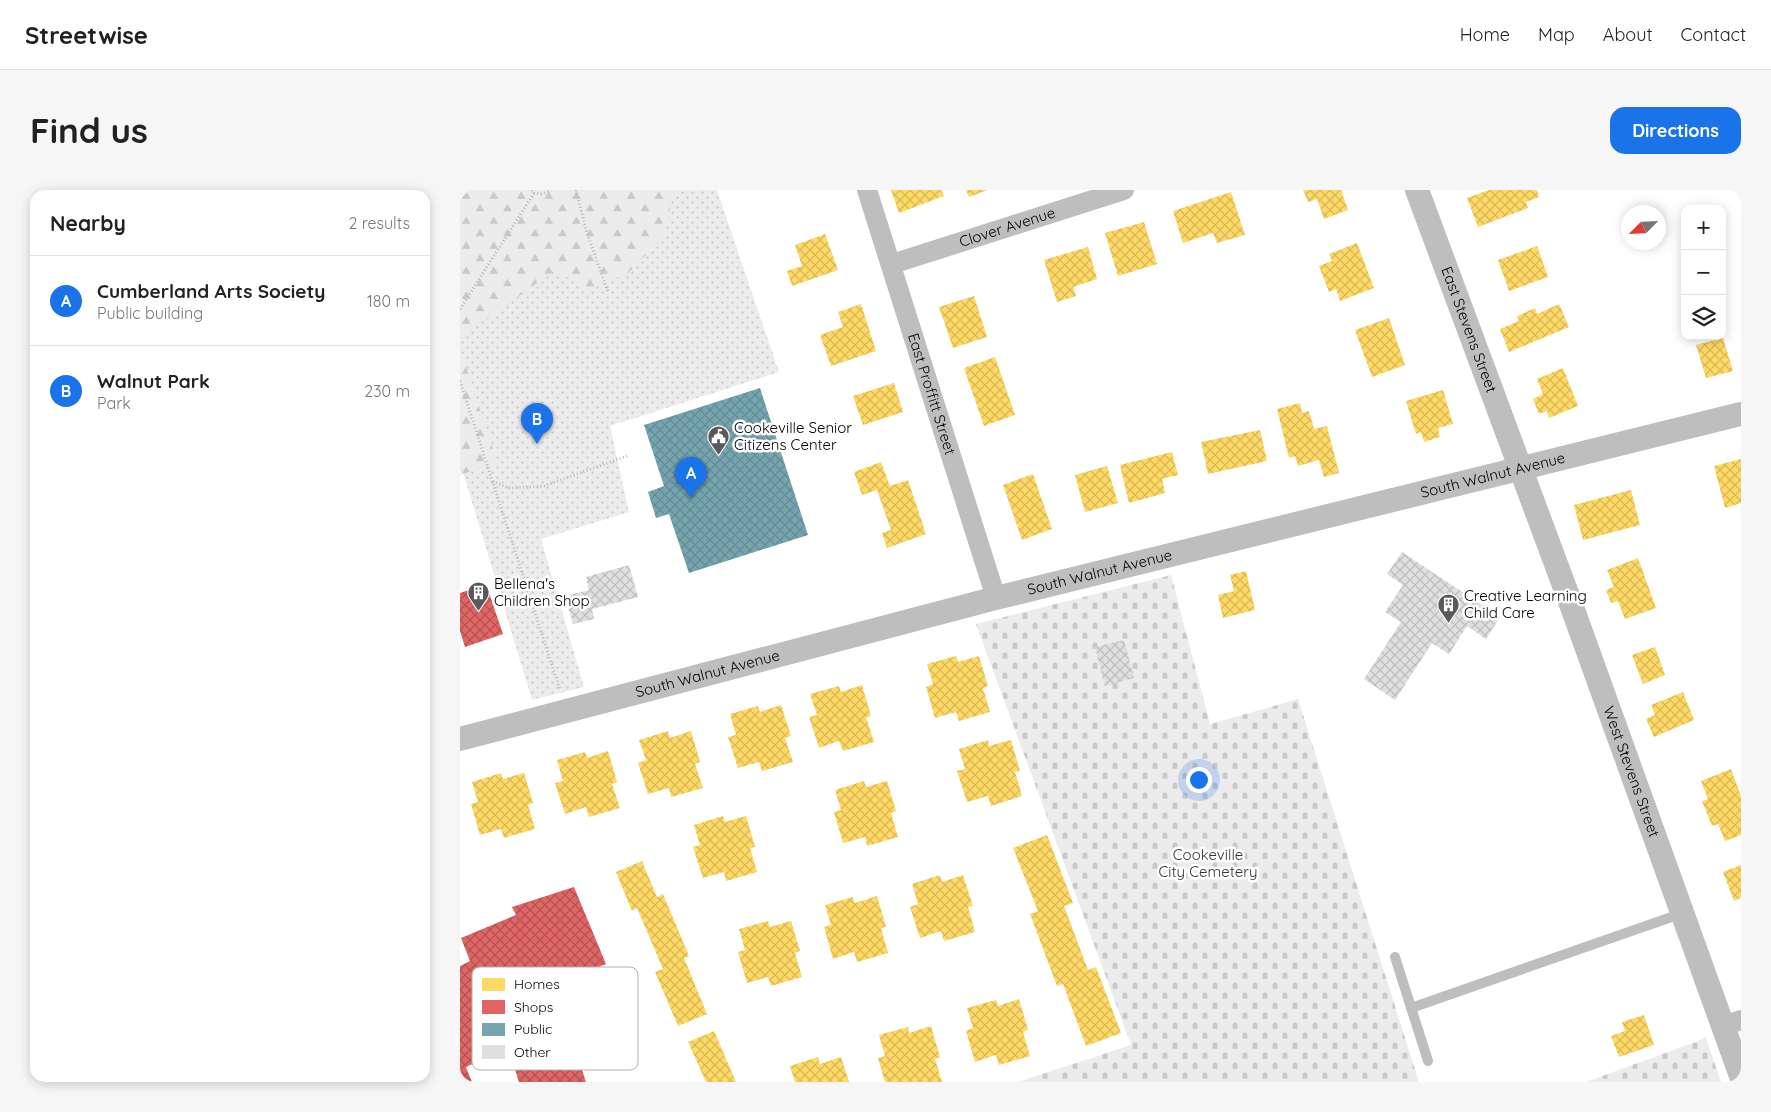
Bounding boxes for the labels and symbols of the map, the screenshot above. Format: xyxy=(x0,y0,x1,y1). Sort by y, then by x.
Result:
street label: Clover Avenue xyxy=(957,203,1058,251)
north arrow xyxy=(1621,205,1666,250)
street label: East Stevens Street xyxy=(1437,264,1501,395)
street label: East Proffitt Street xyxy=(904,331,960,457)
pin: B xyxy=(521,403,553,444)
place label: Cookeville Senior Citizens Center xyxy=(734,418,852,454)
public building icon: Cookeville Senior Citizens Center xyxy=(706,425,730,456)
street label: South Walnut Avenue xyxy=(1418,448,1567,502)
pin: A xyxy=(675,457,707,498)
street label: South Walnut Avenue xyxy=(1025,545,1174,599)
place label: Bellena's Children Shop xyxy=(494,574,590,610)
building icon: Bellena's Children Shop xyxy=(466,581,490,612)
place label: Creative Learning Child Care xyxy=(1464,586,1587,622)
building icon: Creative Learning Child Care xyxy=(1436,593,1460,624)
street label: South Walnut Avenue xyxy=(633,645,782,701)
street label: West Stevens Street xyxy=(1599,703,1664,840)
your location xyxy=(1186,767,1212,793)
park label: Cookeville City Cemetery xyxy=(1159,845,1257,881)
legend xyxy=(472,967,638,1070)
text: Homes xyxy=(514,975,560,993)
text: Shops xyxy=(514,998,553,1016)
text: Public xyxy=(514,1020,552,1038)
text: Other xyxy=(514,1043,551,1061)

